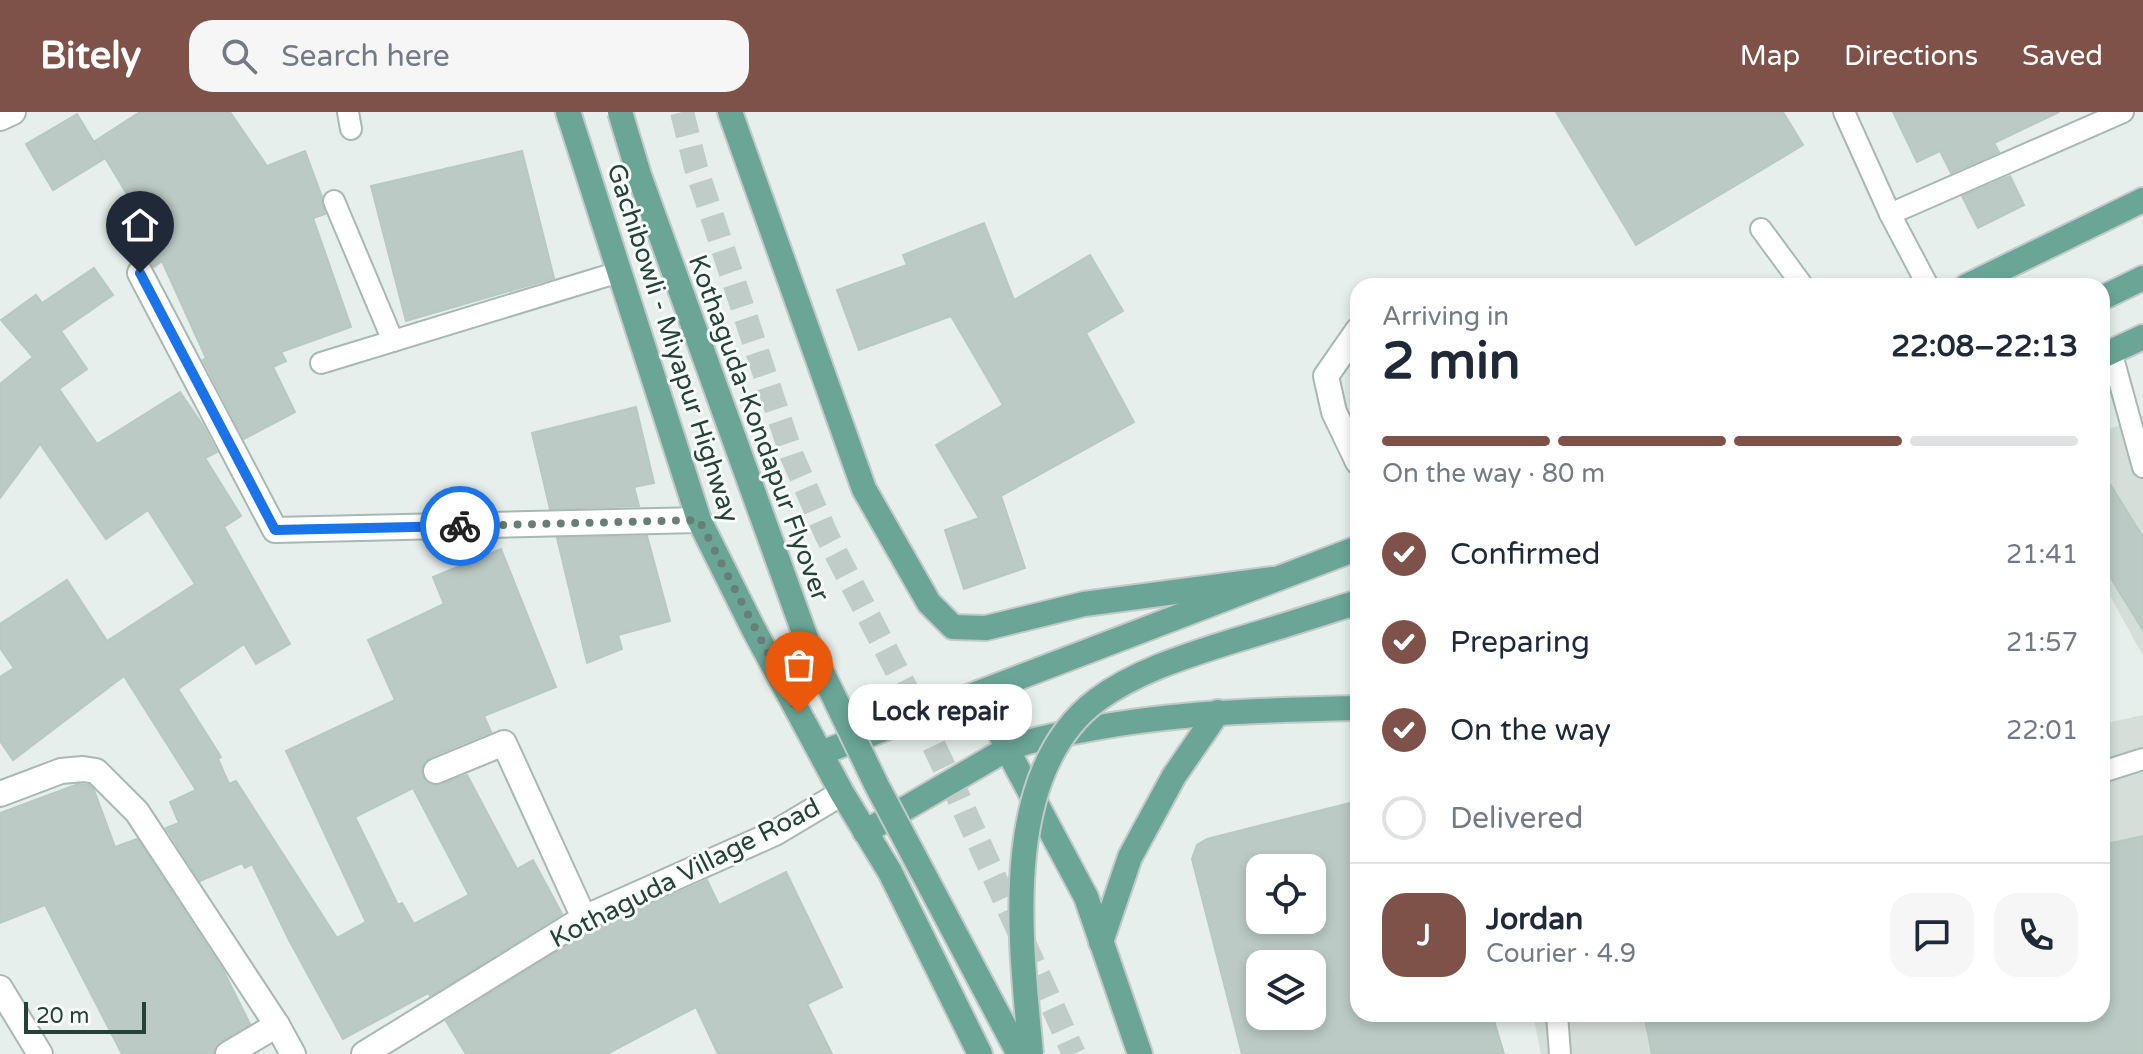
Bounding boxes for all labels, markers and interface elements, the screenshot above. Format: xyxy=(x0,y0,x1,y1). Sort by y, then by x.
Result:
search box xyxy=(189,20,749,92)
text: Bitely xyxy=(40,33,141,79)
icon: search xyxy=(217,34,261,78)
text: Search here xyxy=(281,38,450,75)
text: Map xyxy=(1740,39,1800,73)
text: Directions xyxy=(1844,39,1978,73)
text: Saved xyxy=(2022,39,2103,73)
street label: Gachibowli - Miyapur Highway xyxy=(600,160,746,526)
pin xyxy=(106,191,174,273)
icon: home xyxy=(118,203,162,247)
street label: Kothaguda-Kondapur Flyover xyxy=(682,251,836,605)
text: Arriving in xyxy=(1382,301,1509,332)
text: 22:08–22:13 xyxy=(1891,328,2078,365)
text: 2 min xyxy=(1382,330,1521,393)
text: On the way · 80 m xyxy=(1382,458,1605,489)
courier xyxy=(420,486,500,566)
icon: bike xyxy=(438,504,482,548)
icon: check xyxy=(1382,532,1426,576)
text: Confirmed xyxy=(1450,536,1601,573)
text: 21:41 xyxy=(2006,539,2078,570)
icon: check xyxy=(1382,620,1426,664)
text: Preparing xyxy=(1450,624,1590,661)
text: 21:57 xyxy=(2006,627,2078,658)
pin xyxy=(765,631,833,713)
icon: bag xyxy=(777,643,821,687)
callout: Lock repair xyxy=(847,685,1031,741)
text: Lock repair xyxy=(871,696,1009,727)
icon: check xyxy=(1382,708,1426,752)
text: On the way xyxy=(1450,712,1611,749)
text: 22:01 xyxy=(2006,715,2078,746)
street label: Kothaguda Village Road xyxy=(545,791,825,955)
text: Delivered xyxy=(1450,800,1584,837)
map controls xyxy=(1246,854,1326,1030)
button: locate xyxy=(1246,854,1326,934)
button: chat xyxy=(1890,893,1974,977)
button: phone xyxy=(1994,893,2078,977)
text: Jordan xyxy=(1486,901,1583,938)
text: J xyxy=(1417,917,1431,954)
text: Courier · 4.9 xyxy=(1486,938,1636,969)
button: layers xyxy=(1246,950,1326,1030)
scale bar xyxy=(24,998,146,1034)
text: 20 m xyxy=(36,1003,90,1029)

